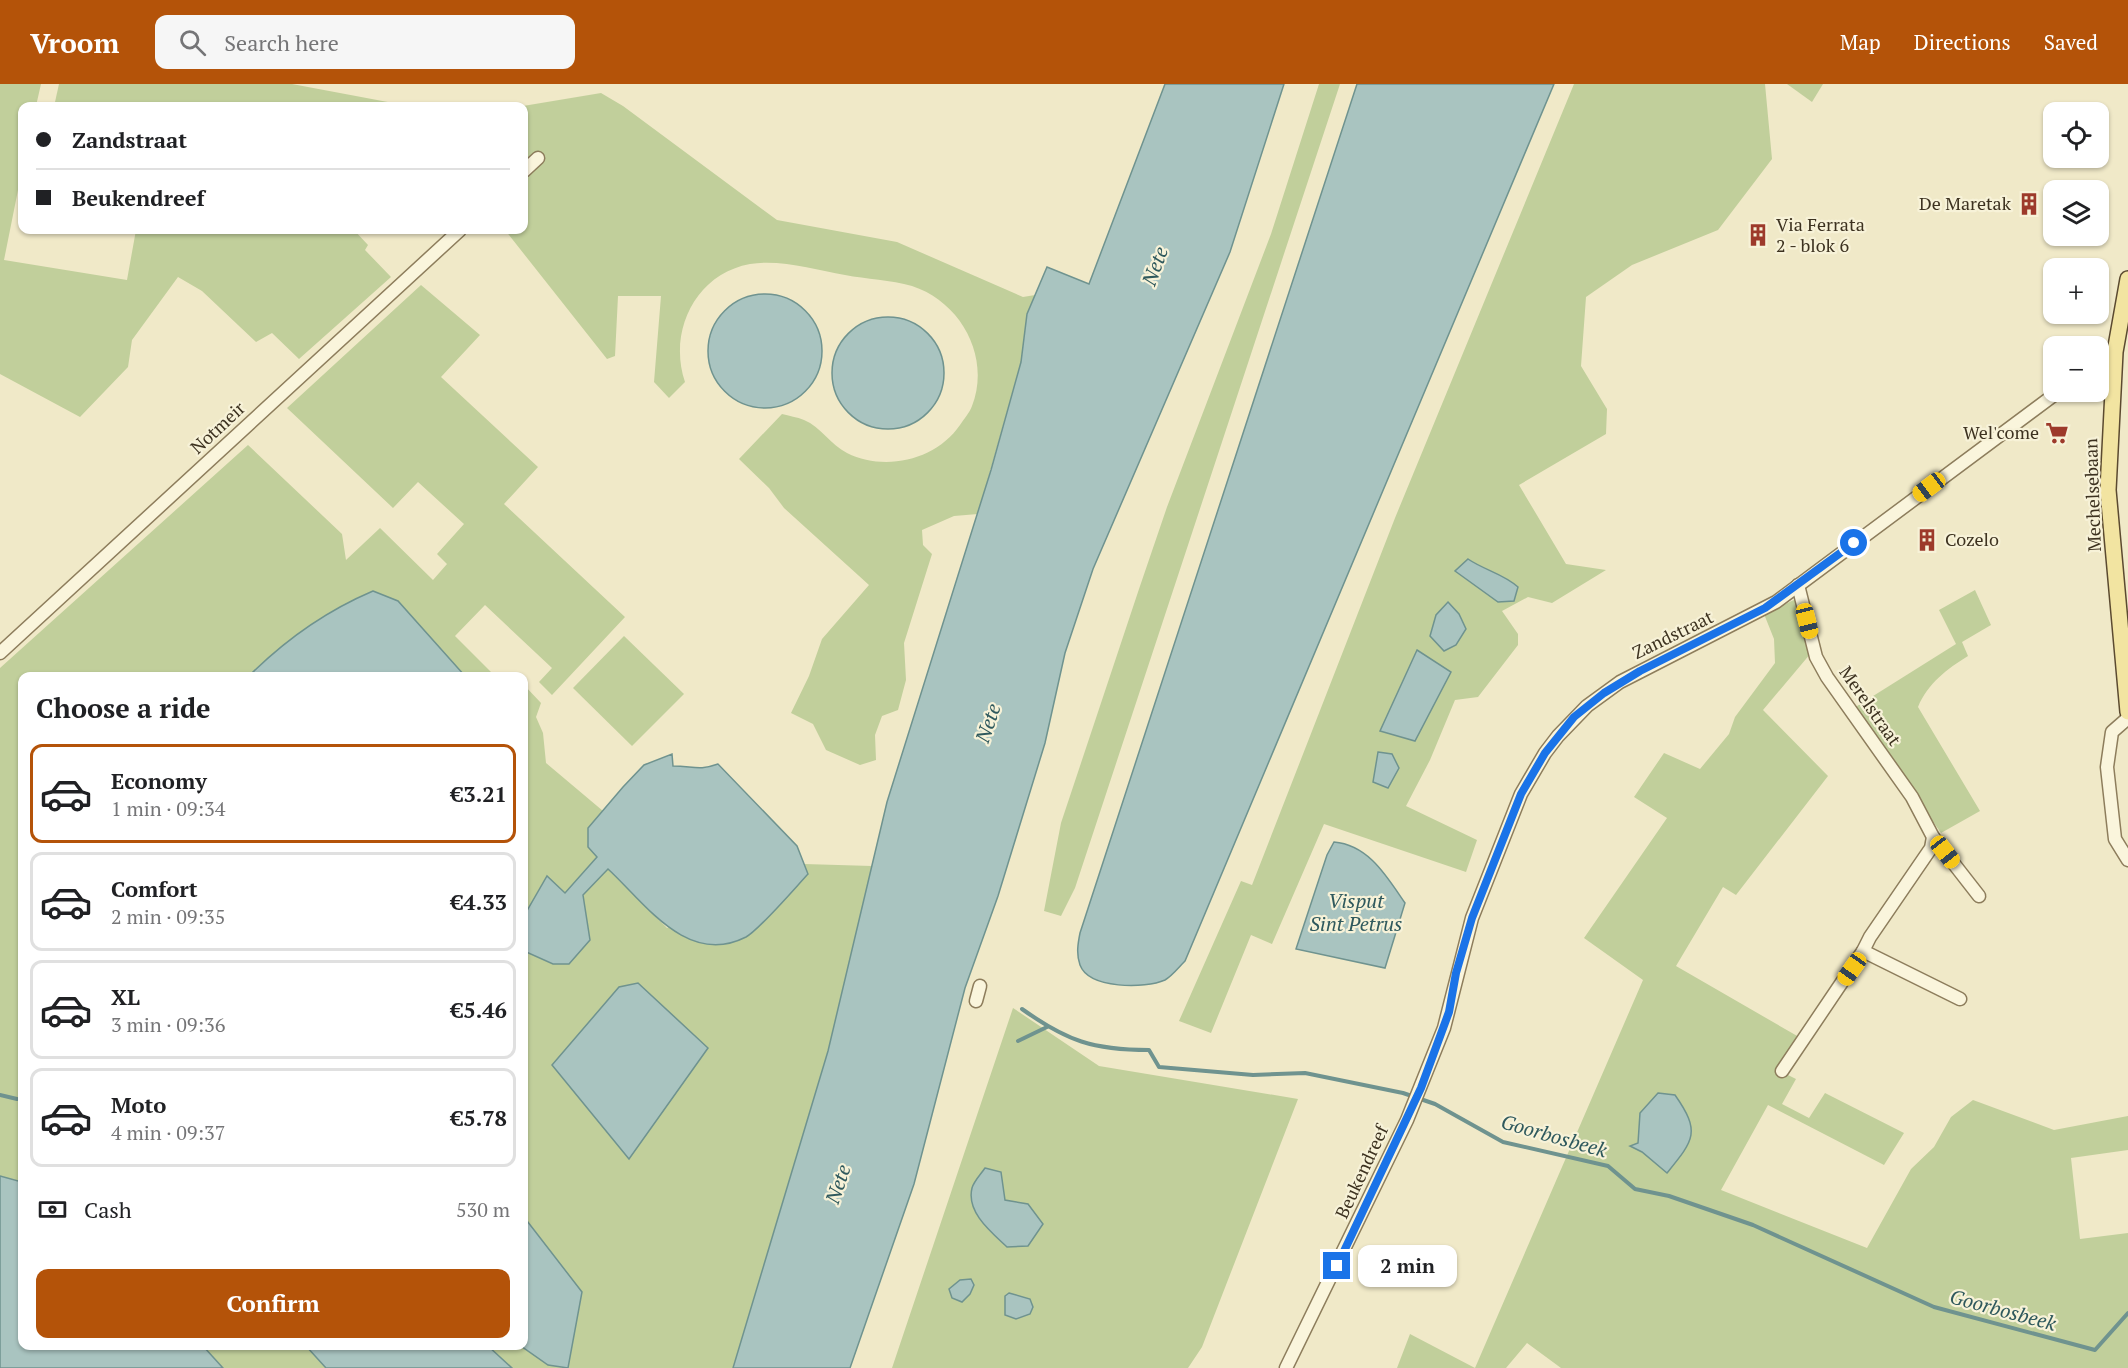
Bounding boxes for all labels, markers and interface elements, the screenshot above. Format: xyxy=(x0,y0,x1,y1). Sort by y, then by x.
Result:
search box xyxy=(155,15,575,69)
text: Vroom xyxy=(30,24,119,61)
icon: search xyxy=(176,26,209,59)
text: Search here xyxy=(224,28,339,57)
text: Map xyxy=(1840,28,1881,56)
text: Directions xyxy=(1914,28,2011,56)
text: Saved xyxy=(2044,28,2098,56)
map controls xyxy=(2043,102,2109,402)
button: locate xyxy=(2043,102,2109,168)
text: Zandstraat xyxy=(72,125,187,154)
button: layers xyxy=(2043,180,2109,246)
text: Beukendreef xyxy=(72,183,205,212)
place label: De Maretak xyxy=(1919,191,2012,215)
building icon: De Maretak xyxy=(2016,191,2042,217)
place label: Via Ferrata 2 - blok 6 xyxy=(1776,212,1865,257)
building icon: Via Ferrata 2 - blok 6 xyxy=(1745,222,1771,248)
water label: Nete xyxy=(1135,243,1174,290)
button: + xyxy=(2043,258,2109,324)
button: − xyxy=(2043,336,2109,402)
street label: Notmeir xyxy=(185,396,250,459)
place label: Wel'come xyxy=(1963,420,2039,444)
supermarket icon: Wel'come xyxy=(2044,420,2070,446)
street label: Mechelsebaan xyxy=(2078,438,2106,552)
car xyxy=(1909,469,1949,505)
building icon: Cozelo xyxy=(1914,527,1940,553)
place label: Cozelo xyxy=(1945,527,1999,551)
route start xyxy=(1840,529,1867,556)
car xyxy=(1794,601,1820,641)
street label: Zandstraat xyxy=(1628,604,1717,664)
street label: Merelstraat xyxy=(1835,661,1907,750)
text: Choose a ride xyxy=(36,690,211,726)
water label: Nete xyxy=(968,700,1007,747)
text: Economy xyxy=(111,766,207,795)
icon: car xyxy=(39,767,93,821)
text: €3.21 xyxy=(451,779,507,808)
text: 1 min · 09:34 xyxy=(111,795,225,822)
car xyxy=(1927,832,1963,872)
text: Comfort xyxy=(111,874,197,903)
icon: car xyxy=(39,875,93,929)
text: €4.33 xyxy=(451,887,507,916)
water label: Visput Sint Petrus xyxy=(1310,887,1402,937)
text: 2 min · 09:35 xyxy=(111,903,225,930)
car xyxy=(1834,949,1870,989)
text: XL xyxy=(111,982,140,1011)
icon: car xyxy=(39,983,93,1037)
text: €5.46 xyxy=(451,995,507,1024)
text: 3 min · 09:36 xyxy=(111,1011,225,1038)
text: Moto xyxy=(111,1090,166,1119)
icon: car xyxy=(39,1091,93,1145)
text: €5.78 xyxy=(451,1103,507,1132)
water label: Goorbosbeek xyxy=(1498,1108,1611,1164)
text: 4 min · 09:37 xyxy=(111,1119,225,1146)
street label: Beukendreef xyxy=(1329,1119,1394,1222)
water label: Nete xyxy=(818,1161,857,1208)
icon: cash xyxy=(36,1193,69,1226)
text: Cash xyxy=(84,1195,132,1224)
text: 530 m xyxy=(456,1196,510,1223)
callout: 2 min xyxy=(1358,1245,1457,1287)
route end xyxy=(1323,1252,1350,1279)
text: 2 min xyxy=(1380,1252,1435,1279)
button: Confirm xyxy=(36,1269,510,1338)
water label: Goorbosbeek xyxy=(1947,1282,2060,1337)

